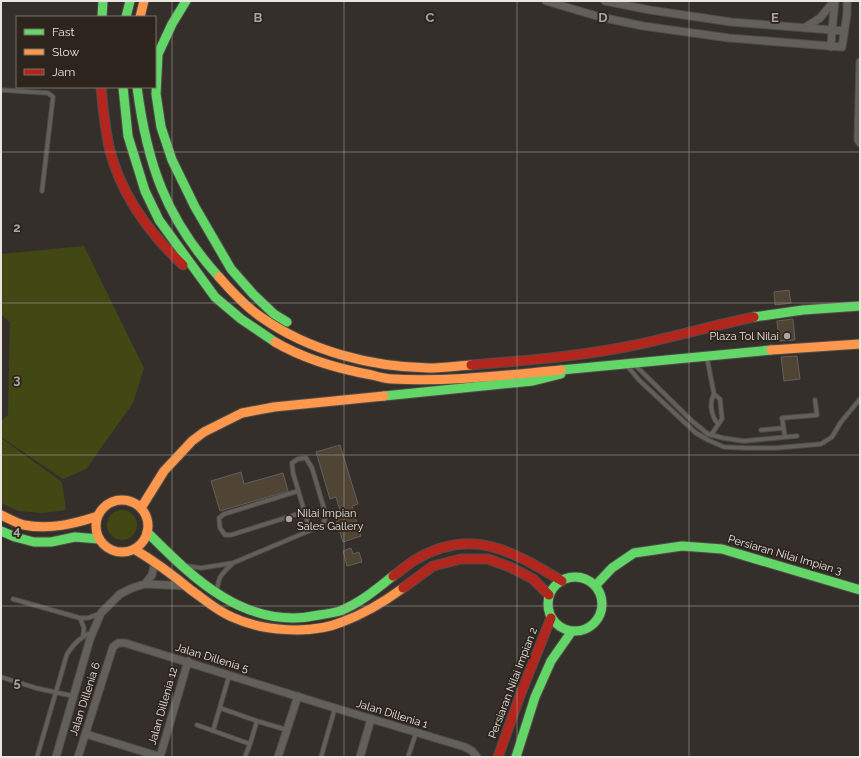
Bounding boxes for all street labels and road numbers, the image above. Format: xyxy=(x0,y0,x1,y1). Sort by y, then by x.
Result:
street label: Persiaran Nilai Impian 3 xyxy=(726,532,844,578)
street label: Persiaran Nilai Impian 2 xyxy=(486,625,540,740)
street label: Jalan Dillenia 5 xyxy=(174,641,250,675)
street label: Jalan Dillenia 6 xyxy=(67,660,103,737)
street label: Jalan Dillenia 12 xyxy=(146,665,180,746)
street label: Jalan Dillenia 1 xyxy=(355,697,430,731)

